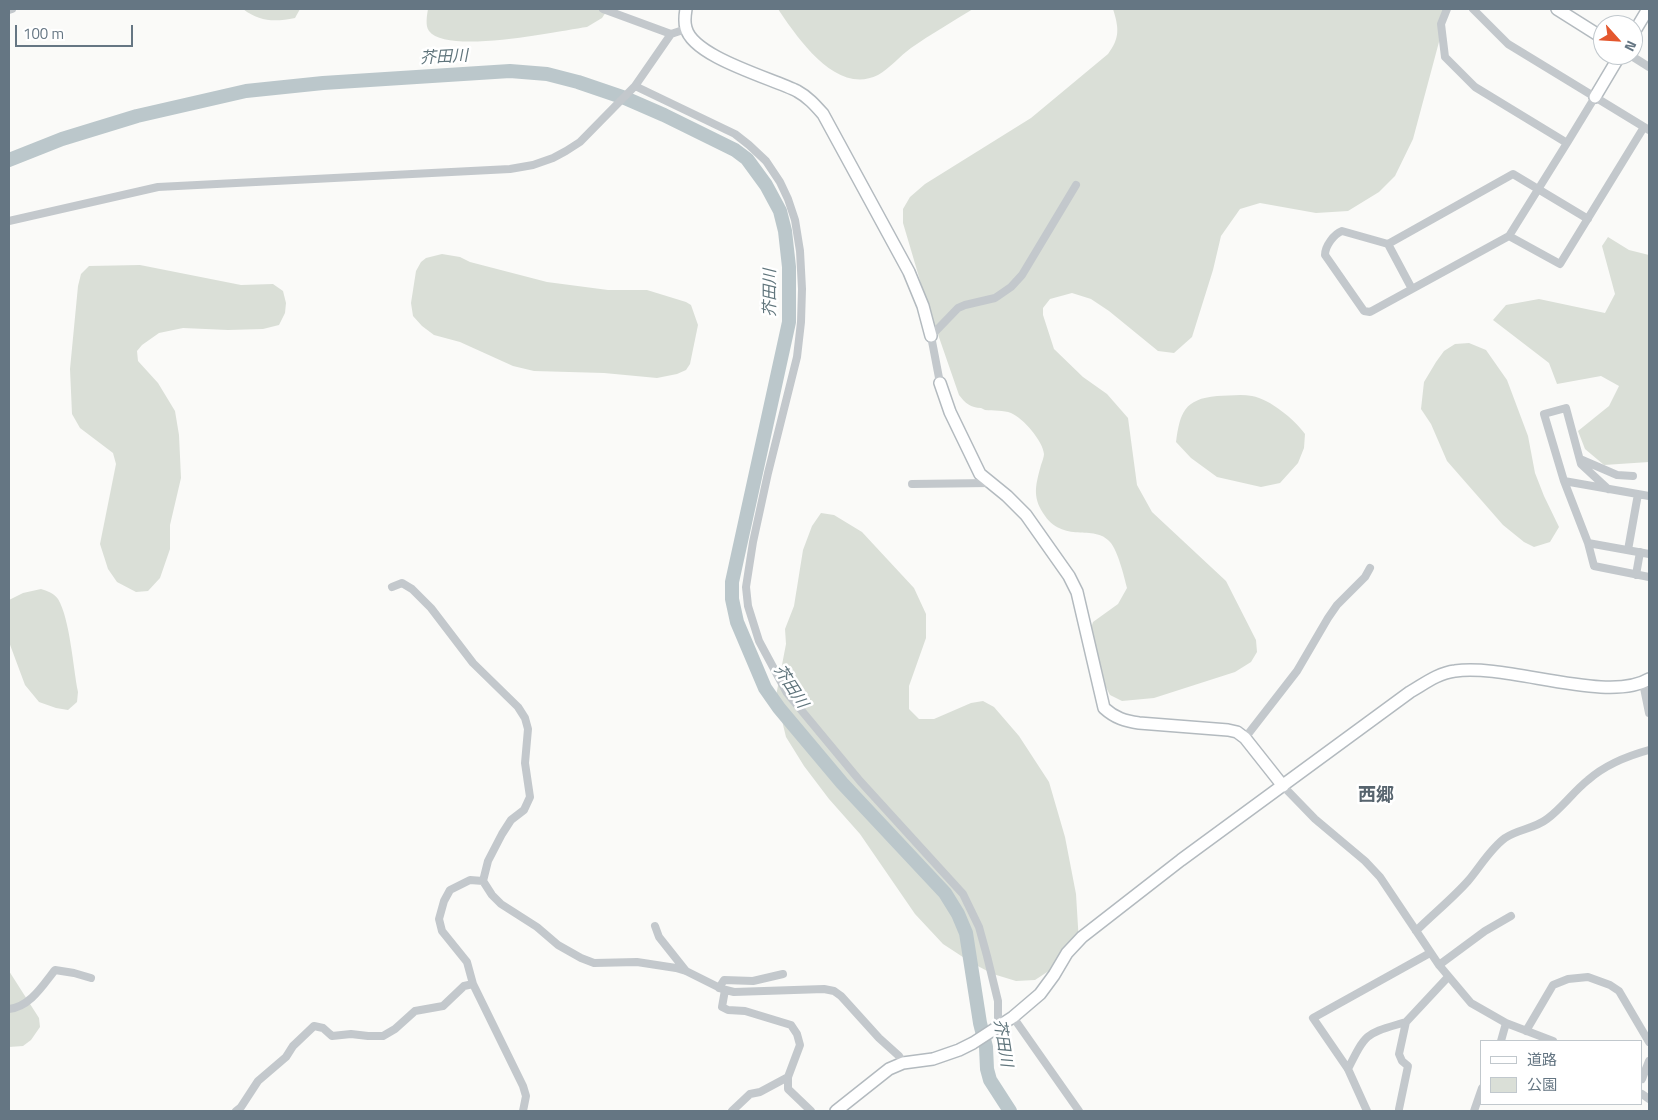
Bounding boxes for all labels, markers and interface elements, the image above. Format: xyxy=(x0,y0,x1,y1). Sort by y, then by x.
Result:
scale bar xyxy=(18,15,135,47)
north arrow xyxy=(1593,15,1643,65)
text: 100 m xyxy=(23,22,64,45)
text: N xyxy=(1619,37,1643,55)
water label: 芥田川 xyxy=(420,47,468,69)
water label: 芥田川 xyxy=(761,269,781,317)
water label: 芥田川 xyxy=(769,662,811,712)
district label: 西郷 xyxy=(1358,786,1394,808)
water label: 芥田川 xyxy=(989,1018,1015,1068)
legend xyxy=(1480,1040,1643,1105)
text: 道路 xyxy=(1527,1048,1557,1071)
text: 公園 xyxy=(1527,1073,1557,1096)

